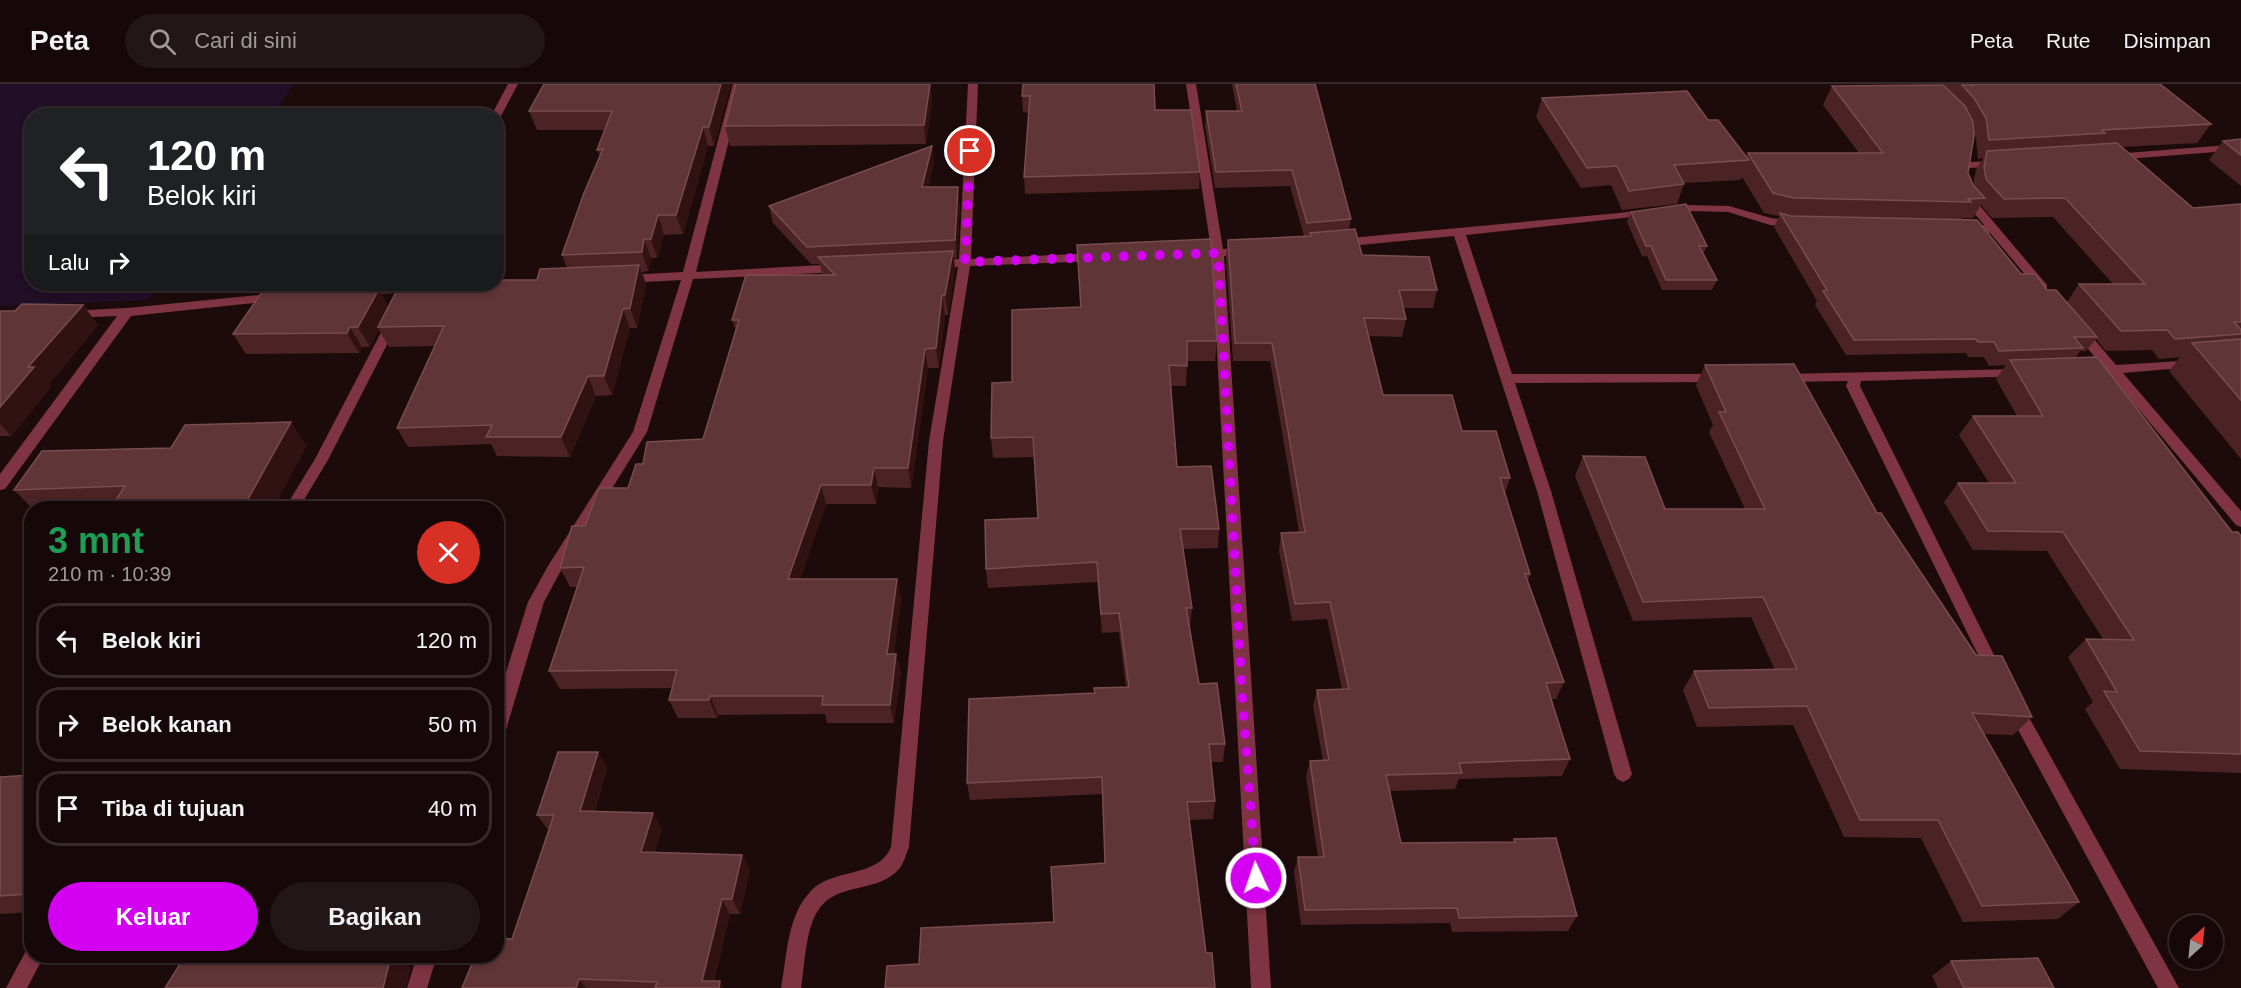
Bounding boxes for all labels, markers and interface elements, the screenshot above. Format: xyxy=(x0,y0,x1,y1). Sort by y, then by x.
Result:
search box xyxy=(125,14,545,68)
text: Peta xyxy=(30,25,89,56)
icon: search xyxy=(146,25,179,58)
text: Cari di sini xyxy=(194,28,297,53)
text: Peta xyxy=(1970,29,2013,52)
text: Rute xyxy=(2046,29,2090,52)
text: Disimpan xyxy=(2123,29,2211,52)
pin xyxy=(944,125,995,176)
icon: left xyxy=(48,132,126,210)
text: 120 m xyxy=(147,132,266,179)
icon: arrive xyxy=(953,134,986,167)
text: Belok kiri xyxy=(147,181,257,211)
icon: right xyxy=(102,246,135,279)
text: Lalu xyxy=(48,250,90,275)
text: 3 mnt xyxy=(48,520,144,561)
button: close xyxy=(417,521,480,584)
text: 210 m · 10:39 xyxy=(48,563,171,585)
icon: left xyxy=(51,624,84,657)
text: Belok kiri xyxy=(102,628,201,653)
text: 120 m xyxy=(416,628,477,653)
icon: right xyxy=(51,708,84,741)
text: Belok kanan xyxy=(102,712,232,737)
text: 50 m xyxy=(428,712,477,737)
icon: arrive xyxy=(51,792,84,825)
text: Tiba di tujuan xyxy=(102,796,245,821)
text: 40 m xyxy=(428,796,477,821)
position arrow xyxy=(1224,846,1288,910)
button: Keluar xyxy=(48,882,258,951)
button: Bagikan xyxy=(270,882,480,951)
north arrow xyxy=(2169,915,2223,969)
map controls xyxy=(2169,915,2223,969)

